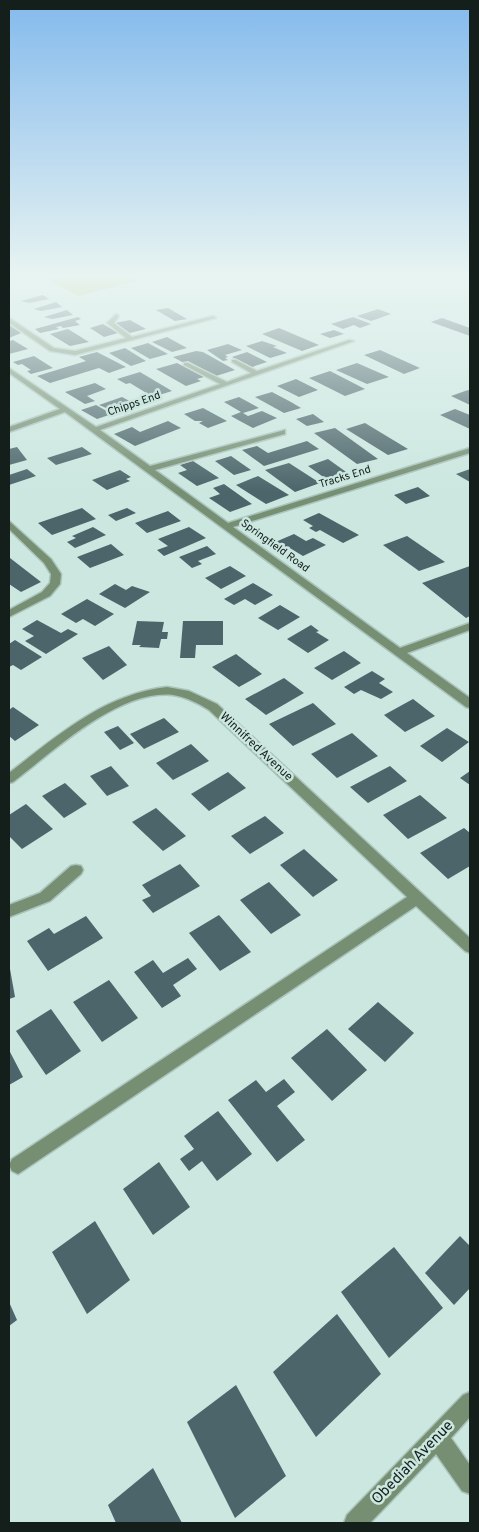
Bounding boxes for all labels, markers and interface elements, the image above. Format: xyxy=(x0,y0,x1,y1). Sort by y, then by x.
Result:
street label: Chipps End xyxy=(106,388,162,420)
street label: Tracks End xyxy=(317,462,373,492)
street label: Springfield Road xyxy=(238,516,312,576)
street label: Winnifred Avenue xyxy=(216,709,296,785)
street label: Obediah Avenue xyxy=(368,1417,458,1509)

